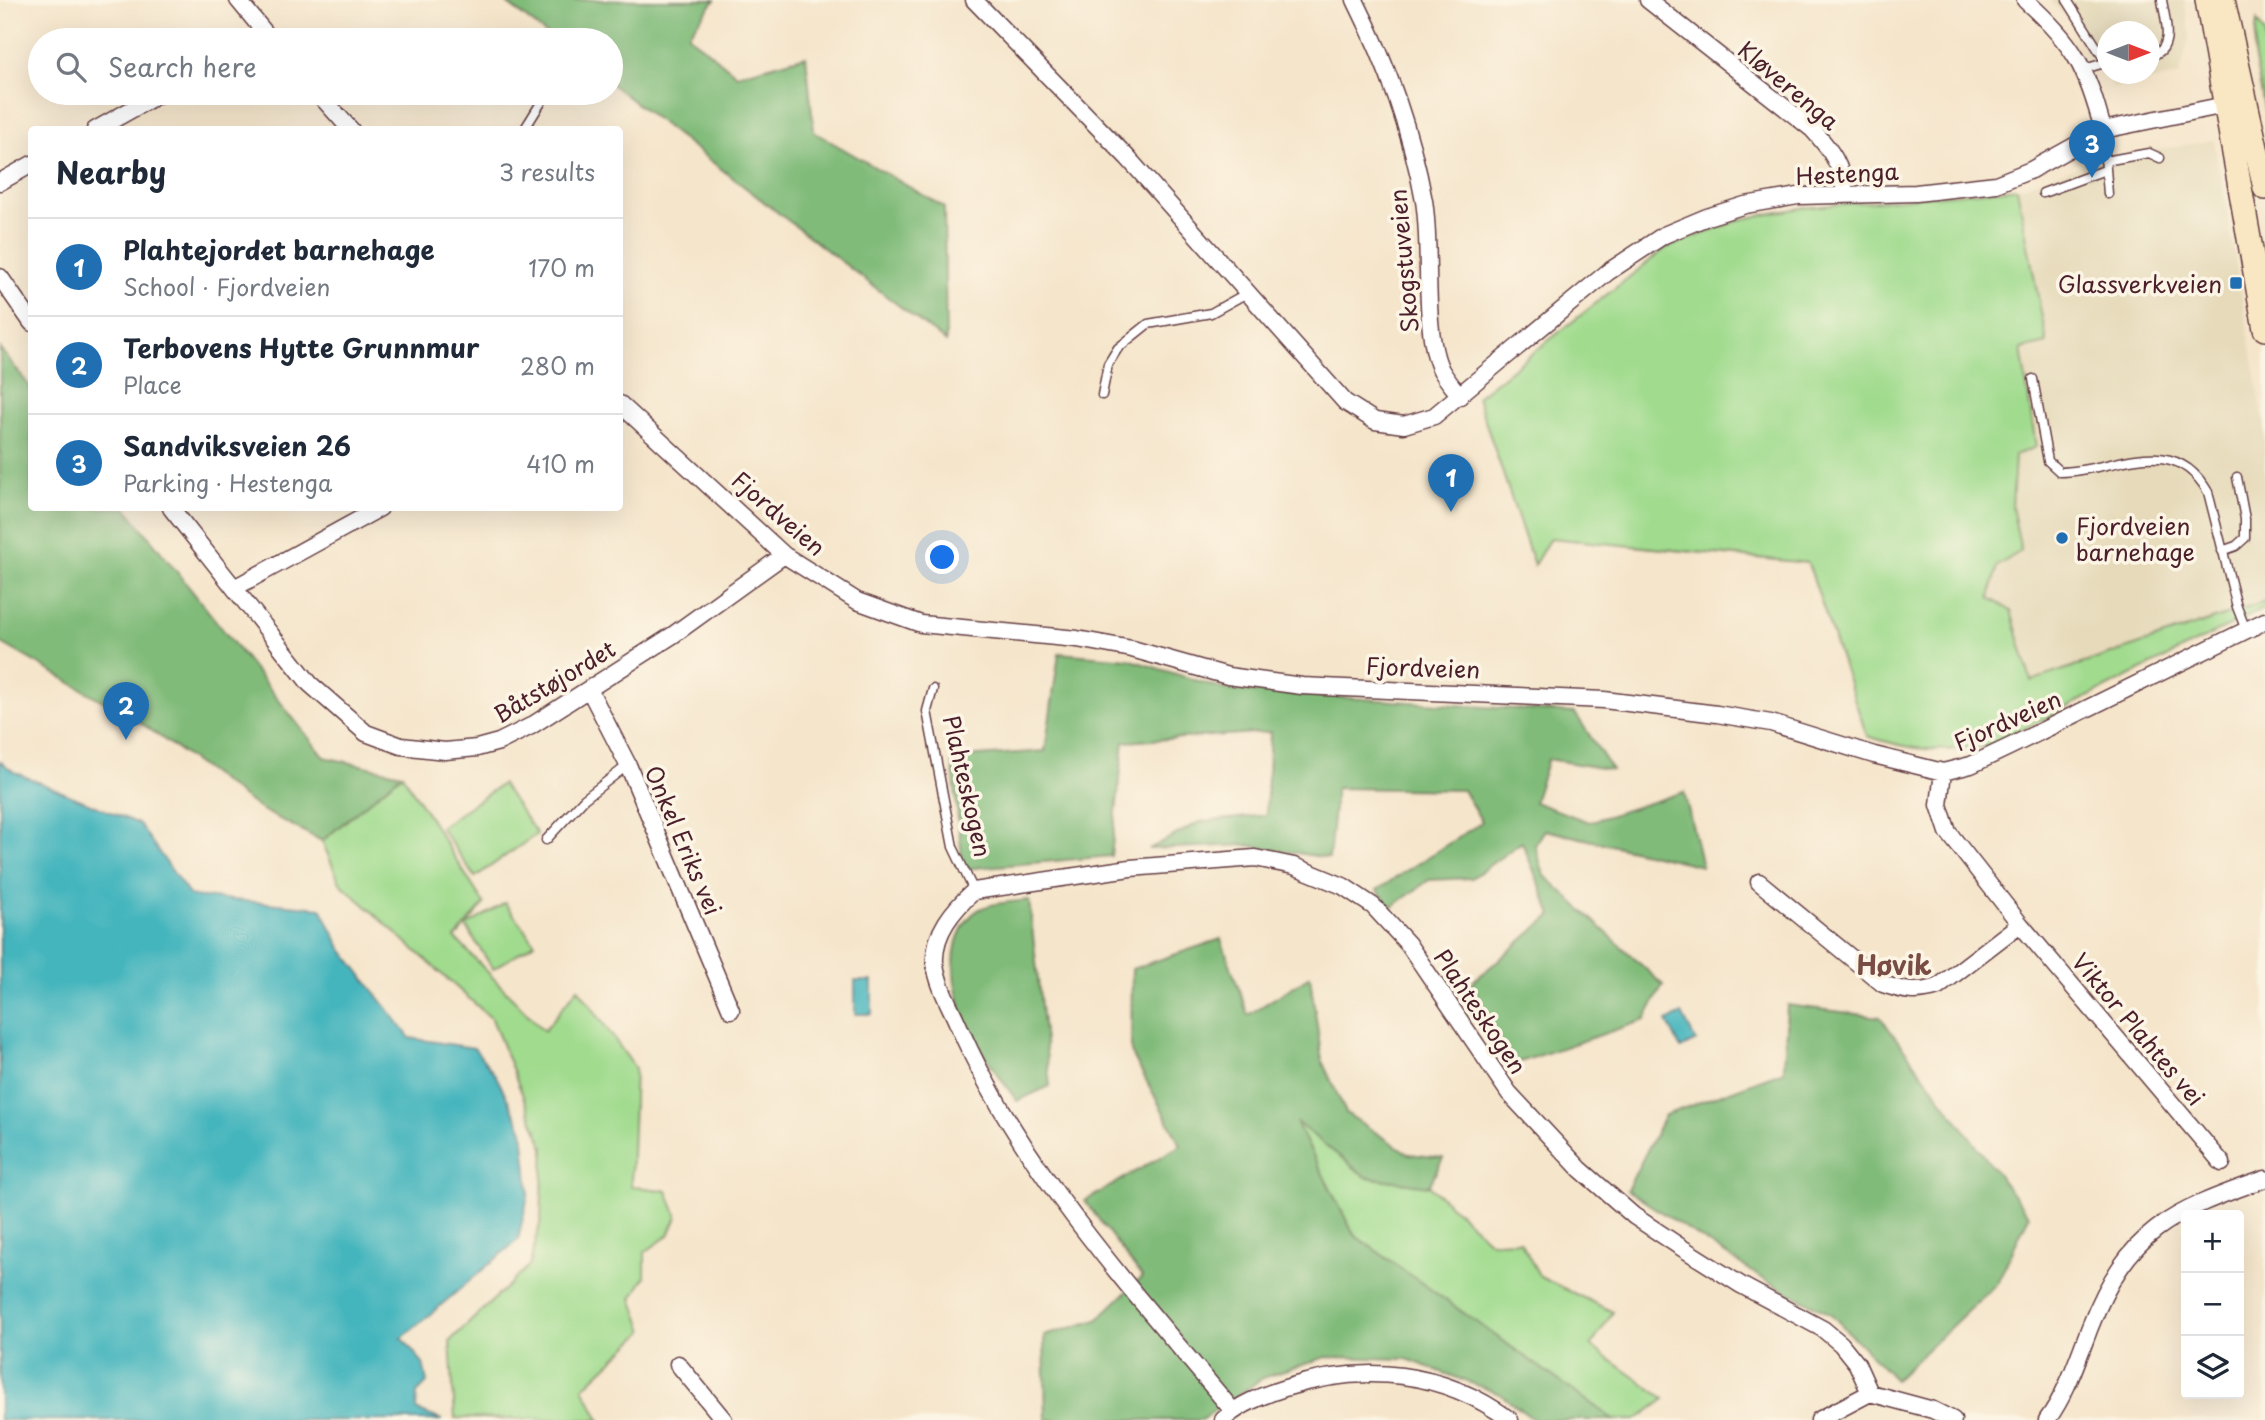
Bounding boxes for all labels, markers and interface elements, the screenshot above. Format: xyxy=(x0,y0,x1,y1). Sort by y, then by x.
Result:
north arrow xyxy=(2097,21,2160,84)
search box xyxy=(28,28,623,105)
street label: Kløverenga xyxy=(1731,32,1848,138)
text: Search here xyxy=(108,47,257,86)
icon: search xyxy=(52,48,90,86)
pin: 3 xyxy=(2069,120,2115,178)
text: Nearby xyxy=(56,149,166,194)
street label: Hestenga xyxy=(1795,153,1900,193)
text: 3 results xyxy=(499,154,595,189)
street label: Skogstuveien xyxy=(1379,188,1427,334)
text: Plahtejordet barnehage xyxy=(123,230,435,269)
text: 1 xyxy=(74,250,85,285)
text: 170 m xyxy=(528,250,595,285)
place label: Glassverkveien xyxy=(2058,266,2222,301)
text: School · Fjordveien xyxy=(123,269,330,304)
marker: Glassverkveien xyxy=(2228,275,2244,291)
text: Terbovens Hytte Grunnmur xyxy=(123,328,479,367)
text: 2 xyxy=(71,348,87,383)
text: 280 m xyxy=(520,348,595,383)
text: Place xyxy=(123,367,182,402)
text: Sandviksveien 26 xyxy=(123,426,351,465)
text: 3 xyxy=(71,446,87,481)
text: 410 m xyxy=(526,446,595,481)
pin: 1 xyxy=(1428,454,1474,512)
street label: Fjordveien xyxy=(724,462,834,564)
text: Parking · Hestenga xyxy=(123,465,332,500)
place label: Fjordveien barnehage xyxy=(2076,508,2195,569)
marker: Fjordveien barnehage xyxy=(2054,530,2070,546)
your location xyxy=(925,540,959,574)
street label: Båtstøjordet xyxy=(486,631,622,731)
street label: Fjordveien xyxy=(1365,648,1481,686)
street label: Fjordveien xyxy=(1948,681,2066,759)
pin: 2 xyxy=(103,682,149,740)
street label: Plahteskogen xyxy=(935,712,1001,860)
street label: Onkel Eriks vei xyxy=(637,760,731,920)
street label: Plahteskogen xyxy=(1426,941,1536,1081)
district label: Høvik xyxy=(1856,945,1932,984)
street label: Viktor Plahtes vei xyxy=(2064,945,2214,1113)
map controls xyxy=(2181,1210,2244,1399)
button: + xyxy=(2181,1210,2244,1273)
button: − xyxy=(2181,1273,2244,1336)
button: layers xyxy=(2181,1336,2244,1399)

